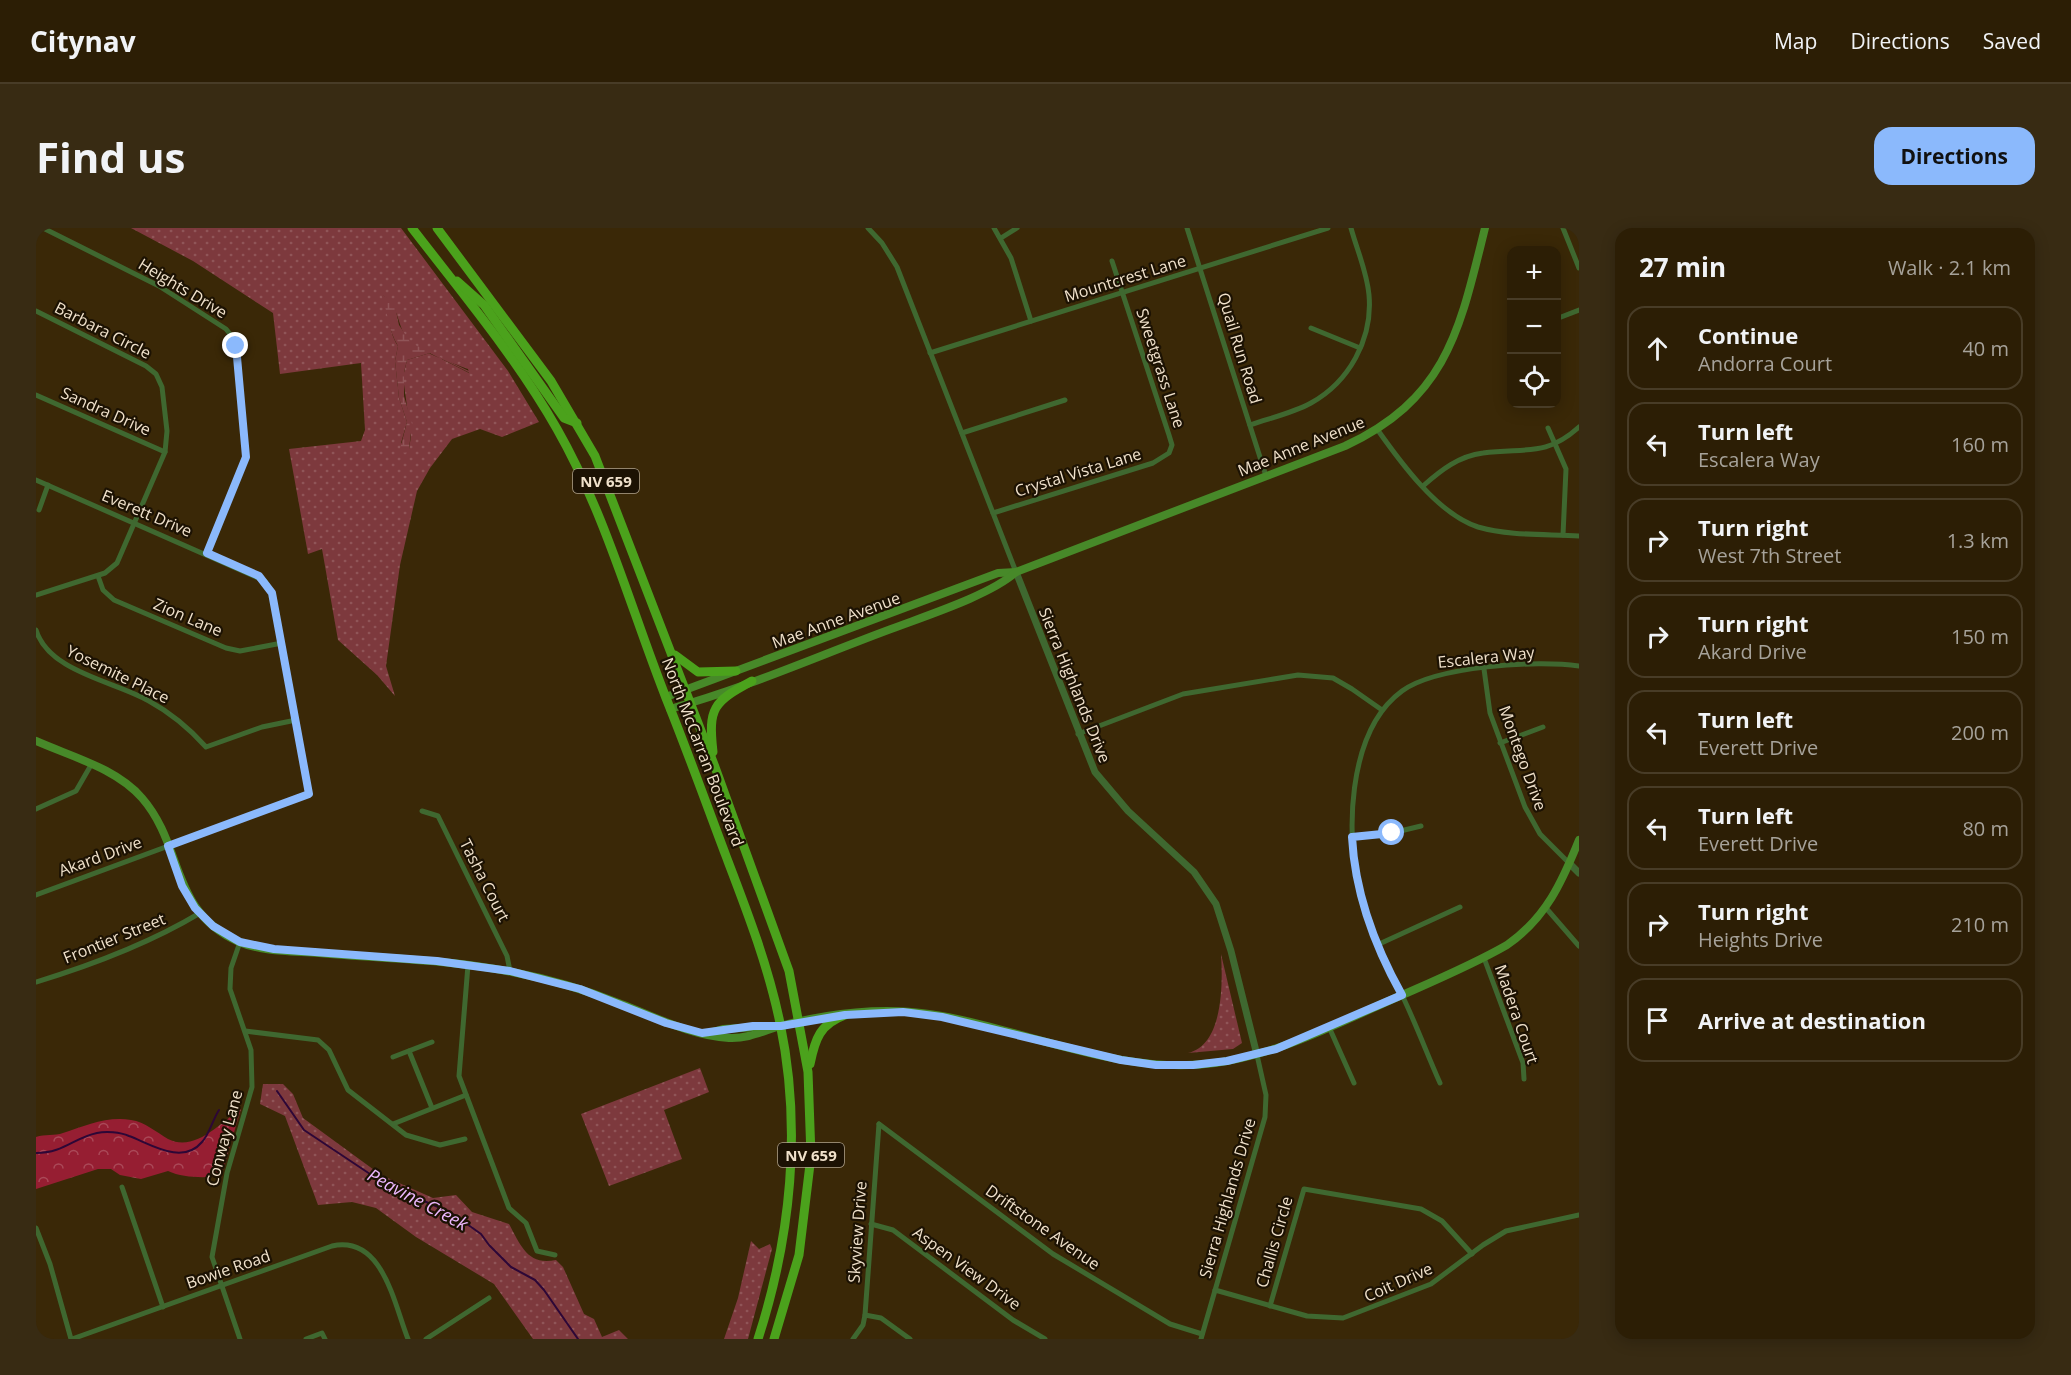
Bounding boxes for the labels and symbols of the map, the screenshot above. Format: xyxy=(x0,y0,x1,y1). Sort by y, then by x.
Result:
street label: Mountcrest Lane xyxy=(1062,249,1189,307)
street label: Heights Drive xyxy=(134,253,232,323)
street label: Quail Run Road xyxy=(1213,290,1267,406)
street label: Barbara Circle xyxy=(51,296,155,364)
street label: Sweetgrass Lane xyxy=(1131,305,1191,431)
route end xyxy=(222,332,248,358)
street label: Sandra Drive xyxy=(58,381,154,441)
street label: Mae Anne Avenue xyxy=(1234,411,1368,481)
street label: Crystal Vista Lane xyxy=(1012,442,1144,502)
road number: NV 659 xyxy=(573,469,639,493)
street label: Everett Drive xyxy=(98,484,196,542)
street label: Mae Anne Avenue xyxy=(769,587,903,653)
street label: Zion Lane xyxy=(150,593,226,641)
street label: Sierra Highlands Drive xyxy=(1034,604,1116,766)
street label: Yosemite Place xyxy=(63,640,173,708)
street label: Escalera Way xyxy=(1436,641,1537,673)
street label: North McCarran Boulevard xyxy=(657,654,749,850)
street label: Montego Drive xyxy=(1494,702,1552,814)
route start xyxy=(1378,819,1404,845)
street label: Akard Drive xyxy=(55,831,145,881)
street label: Tasha Court xyxy=(455,835,515,925)
street label: Frontier Street xyxy=(60,907,169,968)
street label: Madera Court xyxy=(1490,962,1544,1067)
street label: Conway Lane xyxy=(201,1087,247,1189)
street label: Sierra Highlands Drive xyxy=(1194,1115,1260,1281)
road number: NV 659 xyxy=(778,1143,844,1167)
water label: Peavine Creek xyxy=(364,1162,474,1236)
street label: Driftstone Avenue xyxy=(981,1179,1105,1275)
street label: Skyview Drive xyxy=(842,1180,872,1284)
street label: Challis Circle xyxy=(1250,1194,1298,1290)
street label: Aspen View Drive xyxy=(908,1221,1026,1315)
street label: Bowie Road xyxy=(183,1244,273,1294)
street label: Coit Drive xyxy=(1360,1257,1436,1307)

